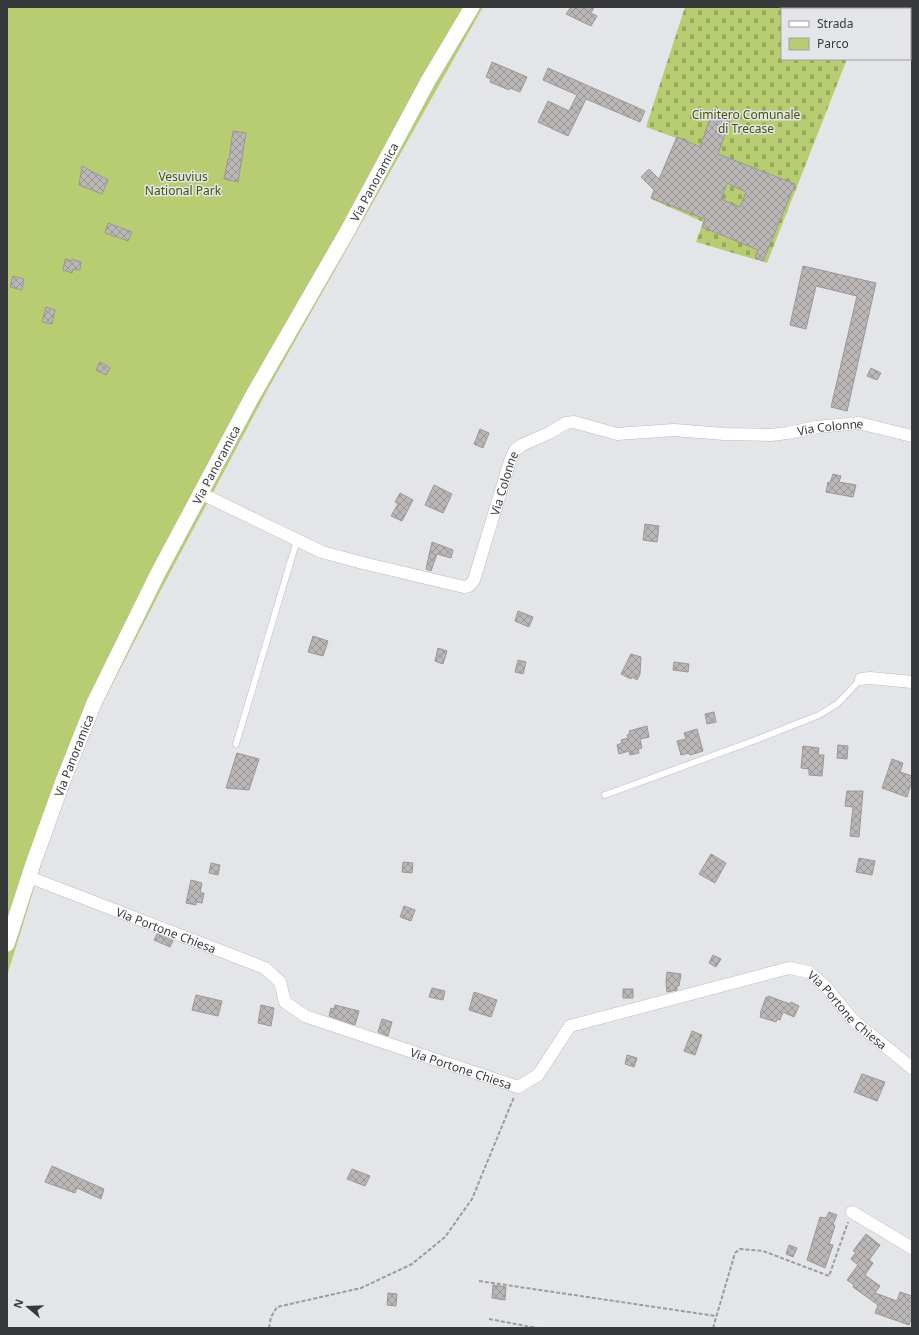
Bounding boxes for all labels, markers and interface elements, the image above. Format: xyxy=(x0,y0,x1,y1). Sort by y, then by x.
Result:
legend xyxy=(781,8,911,60)
text: Strada xyxy=(817,15,853,32)
text: Parco xyxy=(817,35,849,52)
park label: Cimitero Comunale di Trecase xyxy=(692,106,801,137)
street label: Via Panoramica xyxy=(346,139,402,224)
park label: Vesuvius National Park xyxy=(145,168,222,199)
street label: Via Colonne xyxy=(796,414,866,439)
street label: Via Panoramica xyxy=(188,422,244,507)
street label: Via Colonne xyxy=(485,448,522,518)
street label: Via Panoramica xyxy=(50,712,97,799)
street label: Via Portone Chiesa xyxy=(114,903,219,957)
street label: Via Portone Chiesa xyxy=(804,966,891,1053)
street label: Via Portone Chiesa xyxy=(408,1043,514,1093)
north arrow xyxy=(8,1287,48,1327)
text: N xyxy=(10,1297,27,1310)

